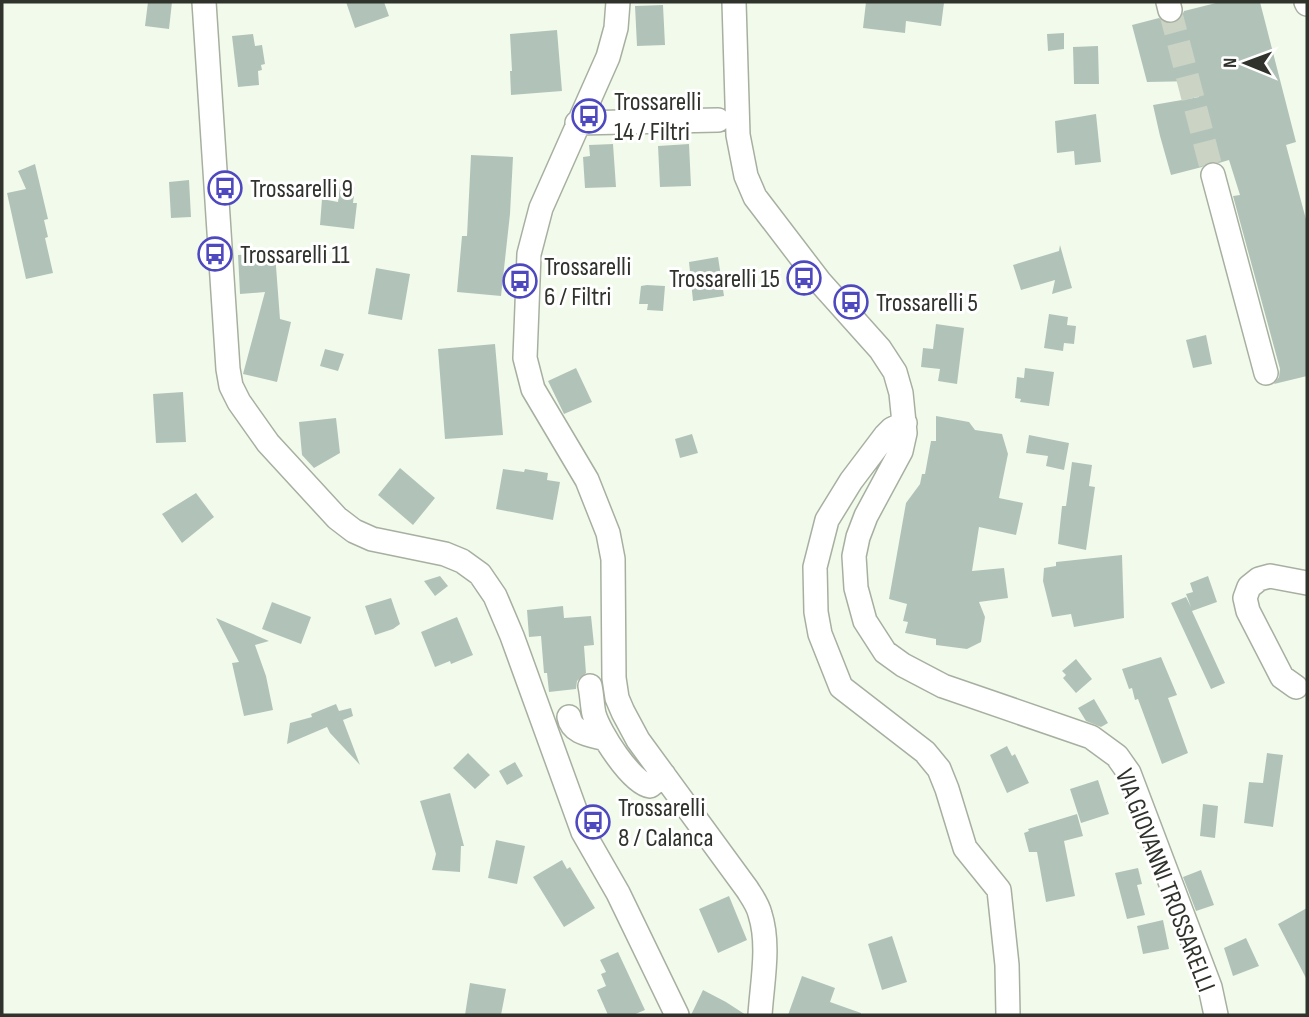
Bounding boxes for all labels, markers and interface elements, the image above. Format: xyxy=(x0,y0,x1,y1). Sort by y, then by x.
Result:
north arrow xyxy=(1211,28,1281,98)
text: N xyxy=(1219,57,1242,68)
place label: Trossarelli 14 / Filtri xyxy=(614,87,701,148)
bus stop icon: Trossarelli 14 / Filtri xyxy=(570,97,608,135)
bus stop icon: Trossarelli 9 xyxy=(206,169,244,207)
place label: Trossarelli 9 xyxy=(250,174,353,205)
bus stop icon: Trossarelli 11 xyxy=(196,235,234,273)
place label: Trossarelli 11 xyxy=(240,240,350,271)
place label: Trossarelli 6 / Filtri xyxy=(544,252,631,313)
bus stop icon: Trossarelli 15 xyxy=(785,259,823,297)
bus stop icon: Trossarelli 6 / Filtri xyxy=(501,262,539,300)
place label: Trossarelli 15 xyxy=(669,264,780,295)
bus stop icon: Trossarelli 5 xyxy=(832,283,870,321)
place label: Trossarelli 5 xyxy=(876,288,978,319)
street label: VIA GIOVANNI TROSSARELLI xyxy=(1108,765,1221,996)
place label: Trossarelli 8 / Calanca xyxy=(618,793,713,854)
bus stop icon: Trossarelli 8 / Calanca xyxy=(574,803,612,841)

